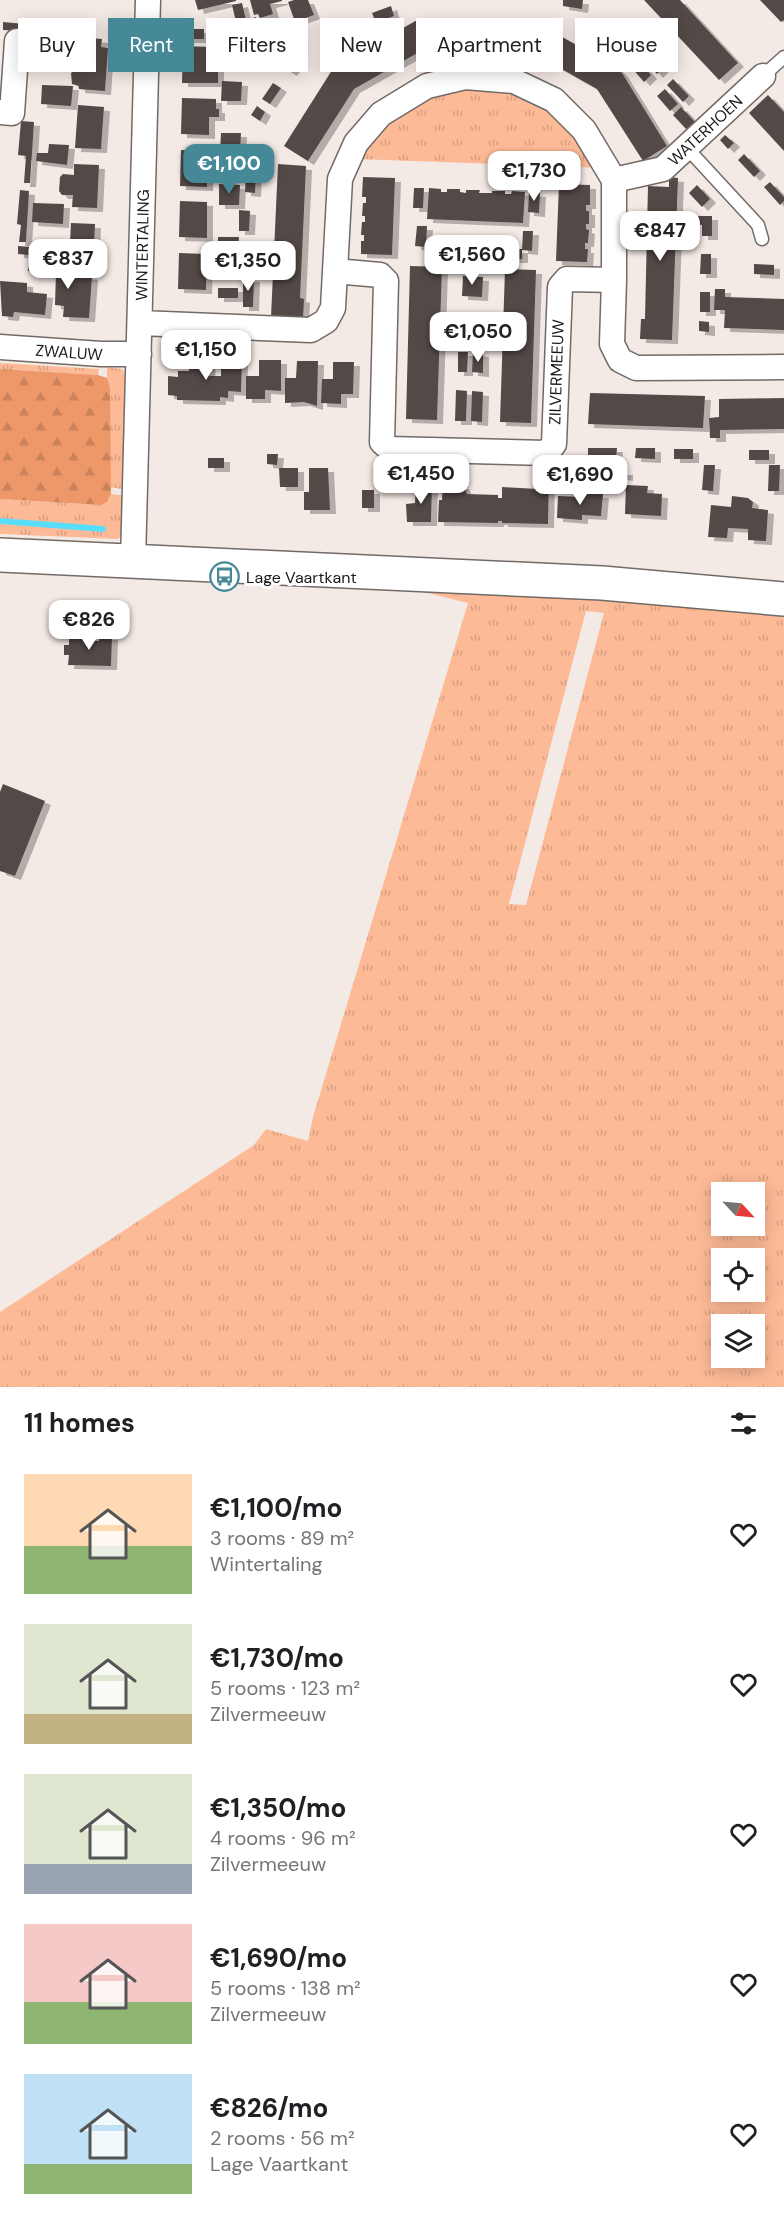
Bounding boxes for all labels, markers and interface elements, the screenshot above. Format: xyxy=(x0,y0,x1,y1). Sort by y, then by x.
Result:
chip: Buy xyxy=(18,18,96,72)
chip: Rent xyxy=(108,18,194,72)
chip: Filters xyxy=(206,18,308,72)
chip: New xyxy=(320,18,404,72)
chip: Apartment xyxy=(416,18,563,72)
chip: House xyxy=(575,18,678,72)
street label: WATERHOEN xyxy=(664,90,747,170)
pin: €1,100 xyxy=(180,144,278,195)
text: €1,100 xyxy=(197,150,261,176)
pin: €1,730 xyxy=(485,151,583,202)
text: €1,730 xyxy=(502,157,566,183)
street label: WINTERTALING xyxy=(131,189,154,301)
pin: €847 xyxy=(624,211,696,262)
text: €847 xyxy=(634,217,686,243)
pin: €1,560 xyxy=(423,235,521,286)
pin: €837 xyxy=(32,239,104,290)
pin: €1,350 xyxy=(199,241,297,292)
text: €1,560 xyxy=(438,241,506,267)
text: €837 xyxy=(42,245,94,271)
text: €1,350 xyxy=(215,247,281,273)
pin: €1,050 xyxy=(429,312,527,363)
text: €1,050 xyxy=(444,318,512,344)
street label: ZILVERMEEUW xyxy=(544,318,569,425)
pin: €1,150 xyxy=(157,330,255,381)
text: €1,150 xyxy=(175,336,237,362)
street label: ZWALUW xyxy=(35,340,104,365)
pin: €1,450 xyxy=(372,454,470,505)
pin: €1,690 xyxy=(531,455,629,506)
text: €1,450 xyxy=(387,460,455,486)
text: €1,690 xyxy=(546,461,614,487)
bus stop icon: Lage Vaartkant xyxy=(209,561,241,593)
place label: Lage Vaartkant xyxy=(246,567,357,588)
pin: €826 xyxy=(53,600,125,651)
text: €826 xyxy=(63,606,115,632)
north arrow xyxy=(711,1182,765,1236)
map controls xyxy=(711,1182,765,1368)
button: locate xyxy=(711,1248,765,1302)
button: layers xyxy=(711,1314,765,1368)
text: 11 homes xyxy=(24,1406,135,1440)
icon: filters xyxy=(727,1407,760,1440)
text: €1,100/mo xyxy=(210,1491,342,1525)
icon: home xyxy=(72,1498,144,1570)
icon: heart xyxy=(727,1518,760,1551)
text: 3 rooms · 89 m² xyxy=(210,1525,354,1551)
text: Wintertaling xyxy=(210,1551,323,1577)
text: €1,730/mo xyxy=(210,1641,344,1675)
icon: home xyxy=(72,1648,144,1720)
icon: heart xyxy=(727,1668,760,1701)
text: 5 rooms · 123 m² xyxy=(210,1675,360,1701)
text: Zilvermeeuw xyxy=(210,1701,326,1727)
text: €1,350/mo xyxy=(210,1791,346,1825)
icon: home xyxy=(72,1798,144,1870)
icon: heart xyxy=(727,1818,760,1851)
text: 4 rooms · 96 m² xyxy=(210,1825,356,1851)
text: Zilvermeeuw xyxy=(210,1851,326,1877)
text: €1,690/mo xyxy=(210,1941,347,1975)
icon: home xyxy=(72,1948,144,2020)
icon: heart xyxy=(727,1968,760,2001)
text: 5 rooms · 138 m² xyxy=(210,1975,361,2001)
text: Zilvermeeuw xyxy=(210,2001,326,2027)
text: €826/mo xyxy=(210,2091,328,2125)
icon: home xyxy=(72,2098,144,2170)
icon: heart xyxy=(727,2118,760,2151)
text: 2 rooms · 56 m² xyxy=(210,2125,355,2151)
text: Lage Vaartkant xyxy=(210,2151,348,2177)

